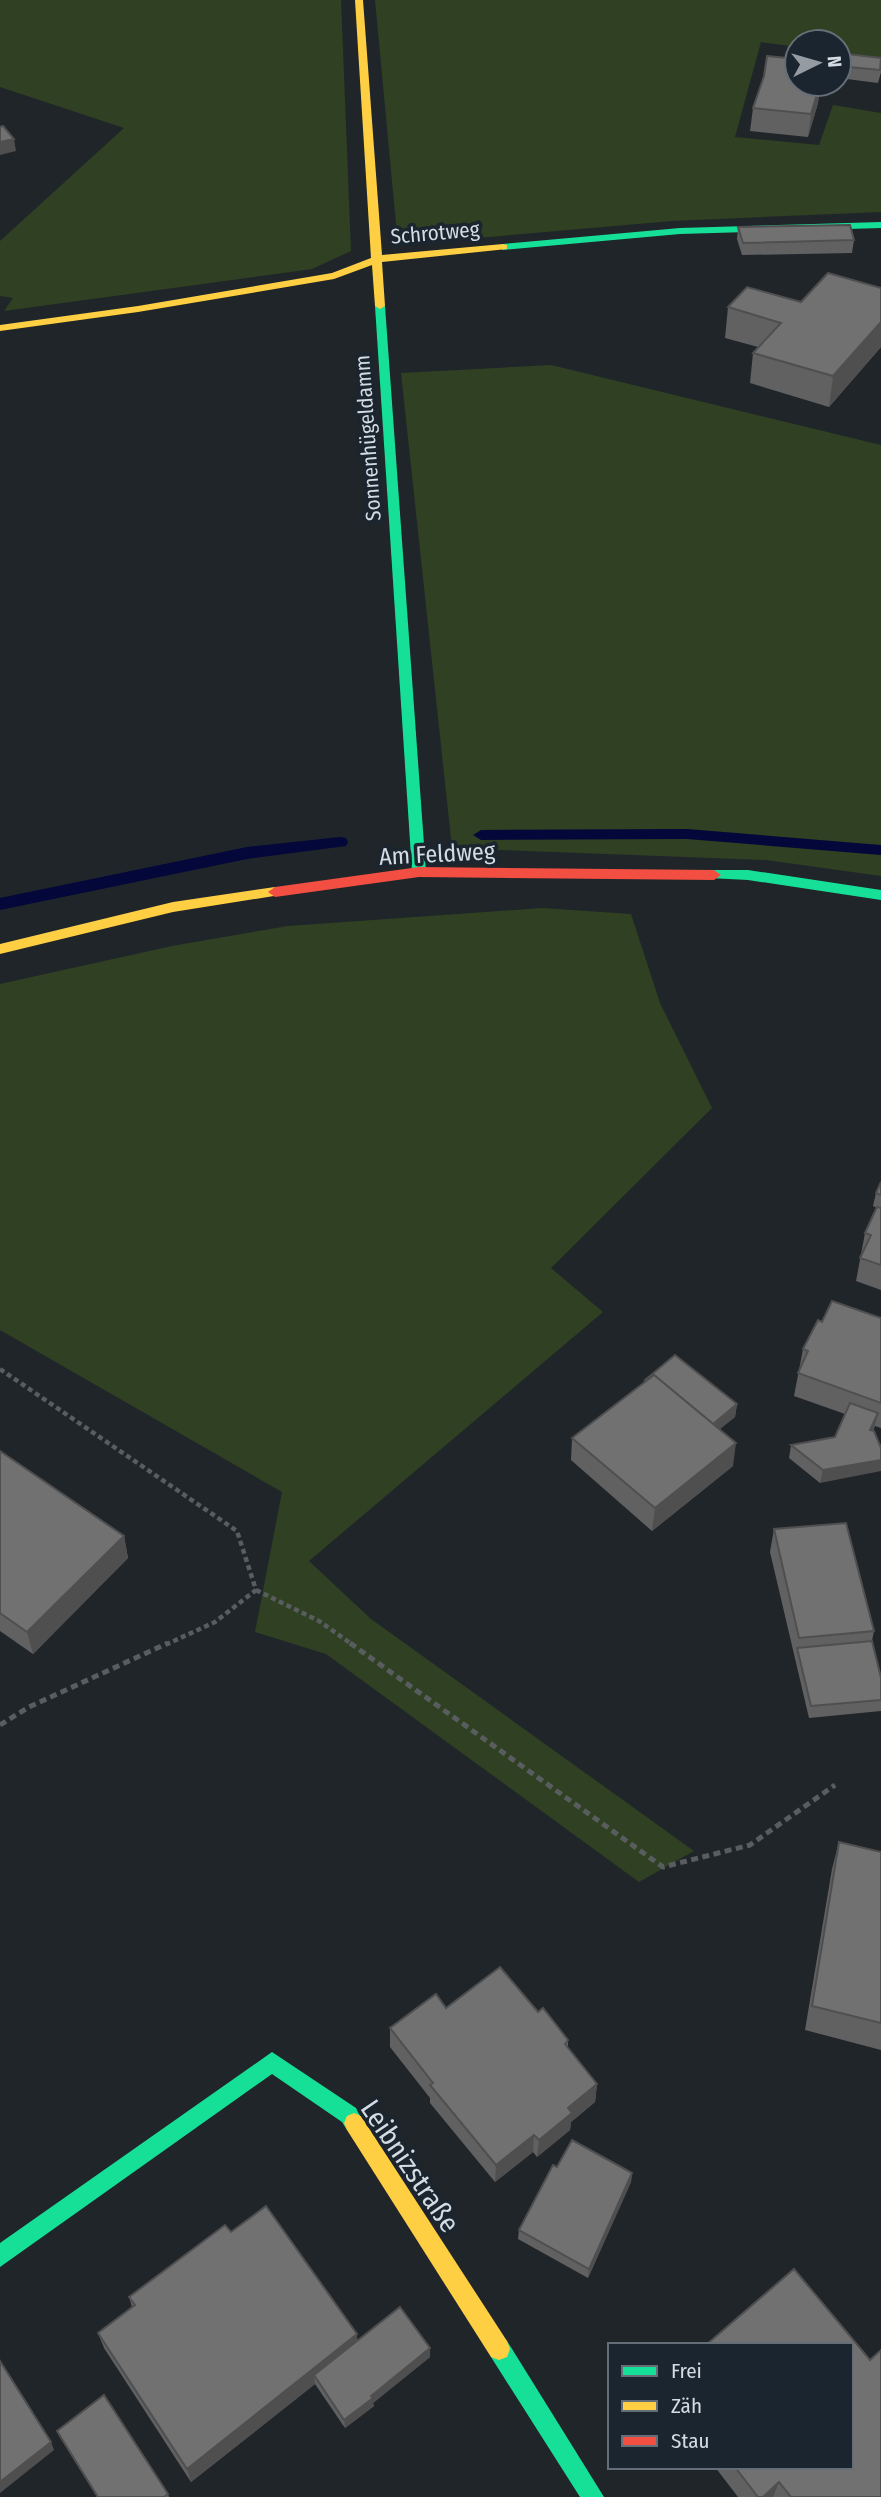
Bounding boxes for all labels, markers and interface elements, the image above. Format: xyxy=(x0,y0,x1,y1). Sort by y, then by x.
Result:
north arrow xyxy=(783,28,853,98)
text: N xyxy=(822,55,846,68)
street label: Schrotweg xyxy=(389,216,481,250)
street label: Sonnenhügeldamm xyxy=(349,354,387,522)
street label: Am Feldweg xyxy=(378,837,496,871)
street label: Leibnizstraße xyxy=(354,2093,466,2239)
legend xyxy=(608,2343,853,2469)
text: Frei xyxy=(671,2358,702,2384)
text: Zäh xyxy=(671,2393,702,2419)
text: Stau xyxy=(671,2428,709,2454)

